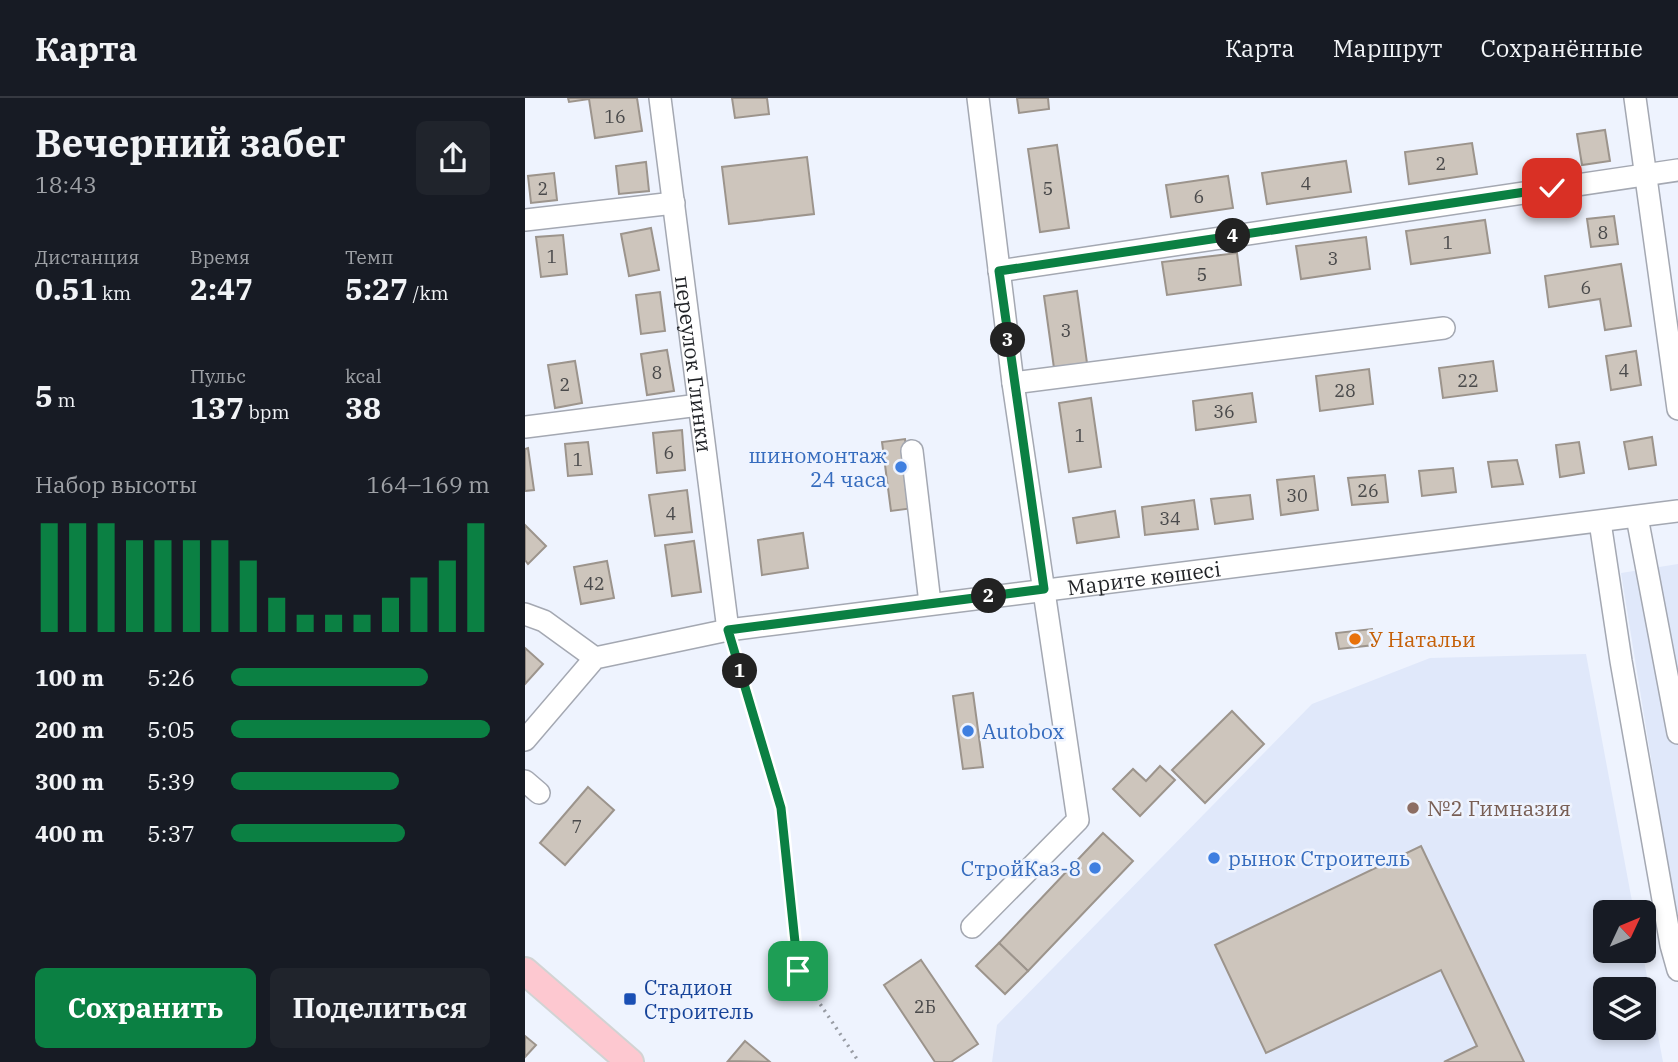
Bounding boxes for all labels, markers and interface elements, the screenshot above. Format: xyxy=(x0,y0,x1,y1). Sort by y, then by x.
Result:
text: Карта xyxy=(35,27,138,70)
text: Карта xyxy=(1225,32,1295,64)
text: Маршрут xyxy=(1333,32,1442,64)
text: Сохранённые xyxy=(1480,32,1643,64)
house number: 16 xyxy=(604,105,626,128)
text: Вечерний забег xyxy=(35,118,346,167)
button: share xyxy=(416,121,490,195)
house number: 2 xyxy=(1436,152,1446,175)
pin xyxy=(1522,158,1582,218)
text: 18:43 xyxy=(35,169,97,199)
icon: check xyxy=(1533,169,1571,207)
house number: 4 xyxy=(1301,172,1311,195)
house number: 2 xyxy=(538,177,548,200)
house number: 5 xyxy=(1043,177,1053,200)
house number: 6 xyxy=(1194,185,1204,208)
pin: 4 xyxy=(1215,218,1251,254)
house number: 8 xyxy=(1598,221,1608,244)
text: 4 xyxy=(1227,223,1238,247)
house number: 1 xyxy=(1443,231,1453,254)
text: Дистанция xyxy=(35,245,140,269)
text: Время xyxy=(190,245,250,269)
text: Темп xyxy=(345,245,394,269)
house number: 1 xyxy=(547,245,557,268)
house number: 3 xyxy=(1328,247,1338,270)
house number: 5 xyxy=(1197,263,1207,286)
text: 0.51 xyxy=(35,269,97,308)
text: 2:47 xyxy=(190,269,253,308)
text: 5:27 xyxy=(345,269,408,308)
street label: переулок Глинки xyxy=(669,274,719,454)
house number: 6 xyxy=(1581,276,1591,299)
text: km xyxy=(97,281,131,305)
text: /km xyxy=(408,281,449,305)
house number: 3 xyxy=(1061,319,1071,342)
pin: 3 xyxy=(991,322,1025,358)
text: 3 xyxy=(1002,327,1013,351)
house number: 4 xyxy=(1619,359,1629,382)
house number: 8 xyxy=(652,361,662,384)
text: Пульс xyxy=(190,364,246,388)
text: kcal xyxy=(345,364,382,388)
house number: 22 xyxy=(1457,369,1479,392)
house number: 2 xyxy=(560,373,570,396)
text: 5 xyxy=(35,376,53,415)
house number: 28 xyxy=(1334,379,1356,402)
text: m xyxy=(53,388,76,412)
text: 137 xyxy=(190,388,244,427)
text: 38 xyxy=(345,388,381,427)
text: bpm xyxy=(244,400,290,424)
house number: 36 xyxy=(1213,400,1235,423)
house number: 1 xyxy=(1075,424,1085,447)
house number: 6 xyxy=(664,441,674,464)
place label: шиномонтаж 24 часа xyxy=(748,441,887,493)
house number: 1 xyxy=(573,448,583,471)
marker: шиномонтаж 24 часа xyxy=(893,459,909,475)
text: Набор высоты xyxy=(35,469,197,499)
text: 164–169 m xyxy=(366,469,490,499)
house number: 26 xyxy=(1357,479,1379,502)
house number: 30 xyxy=(1286,484,1308,507)
house number: 4 xyxy=(666,502,676,525)
house number: 34 xyxy=(1159,507,1181,530)
street label: Марите көшесі xyxy=(1066,554,1222,601)
house number: 42 xyxy=(583,572,605,595)
pin: 2 xyxy=(972,578,1007,614)
text: 2 xyxy=(983,583,994,607)
place label: У Натальи xyxy=(1369,625,1476,653)
marker: У Натальи xyxy=(1347,631,1363,647)
pin: 1 xyxy=(723,654,757,688)
text: 1 xyxy=(734,658,745,682)
text: 100 m xyxy=(35,662,104,692)
text: 5:26 xyxy=(147,662,195,692)
text: 200 m xyxy=(35,714,104,744)
text: 5:05 xyxy=(147,714,195,744)
place label: Autobox xyxy=(982,717,1064,745)
marker: Autobox xyxy=(960,723,976,739)
text: 300 m xyxy=(35,766,104,796)
text: 5:39 xyxy=(147,766,195,796)
place label: №2 Гимназия xyxy=(1427,794,1571,822)
marker: №2 Гимназия xyxy=(1405,800,1421,816)
house number: 7 xyxy=(572,815,582,838)
text: 400 m xyxy=(35,818,104,848)
text: 5:37 xyxy=(147,818,195,848)
place label: рынок Строитель xyxy=(1228,844,1410,872)
marker: рынок Строитель xyxy=(1206,850,1222,866)
place label: СтройКаз-8 xyxy=(961,854,1081,882)
marker: СтройКаз-8 xyxy=(1087,860,1103,876)
north arrow xyxy=(1593,900,1655,962)
map controls xyxy=(1593,900,1656,1040)
pin xyxy=(768,941,828,1001)
icon: arrive xyxy=(779,952,817,990)
button: Сохранить xyxy=(35,968,256,1048)
button: Поделиться xyxy=(270,968,490,1048)
place label: Стадион Строитель xyxy=(644,973,754,1025)
button: layers xyxy=(1593,977,1656,1040)
marker: Стадион Строитель xyxy=(622,991,638,1007)
house number: 2Б xyxy=(914,995,936,1018)

